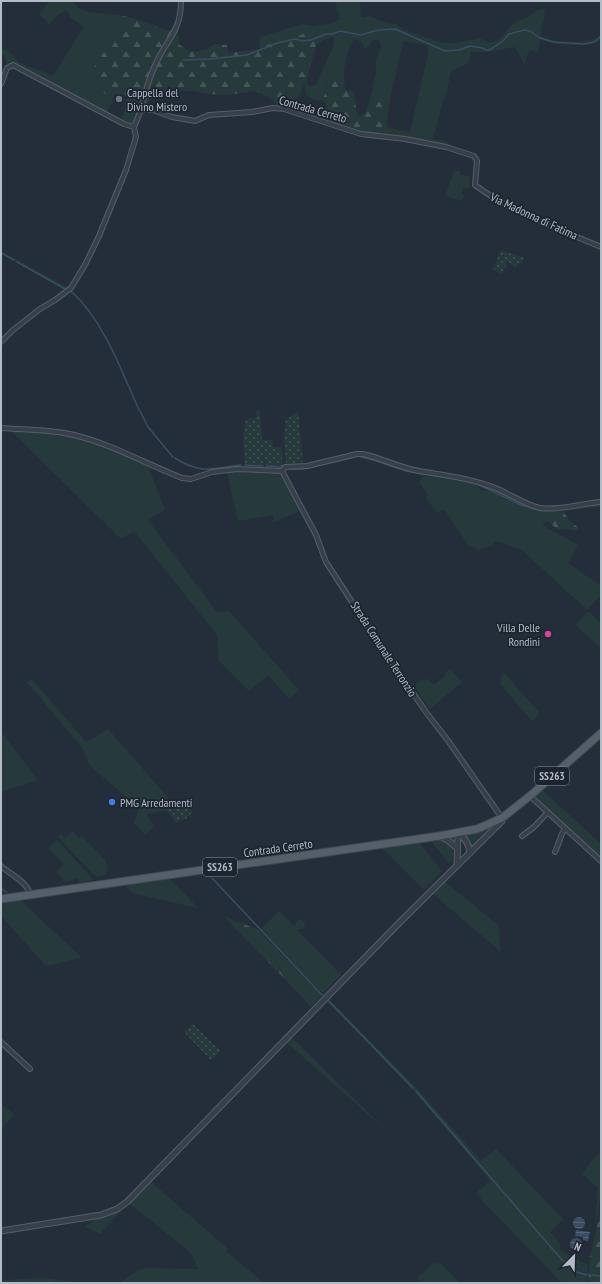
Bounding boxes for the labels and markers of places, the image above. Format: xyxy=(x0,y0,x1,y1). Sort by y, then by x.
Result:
place label: Cappella del Divino Mistero xyxy=(127,85,187,114)
marker: Cappella del Divino Mistero xyxy=(114,94,124,104)
place label: Villa Delle Rondini xyxy=(496,620,540,649)
marker: Villa Delle Rondini xyxy=(543,629,553,639)
place label: PMG Arredamenti xyxy=(120,795,192,810)
marker: PMG Arredamenti xyxy=(107,797,117,807)

